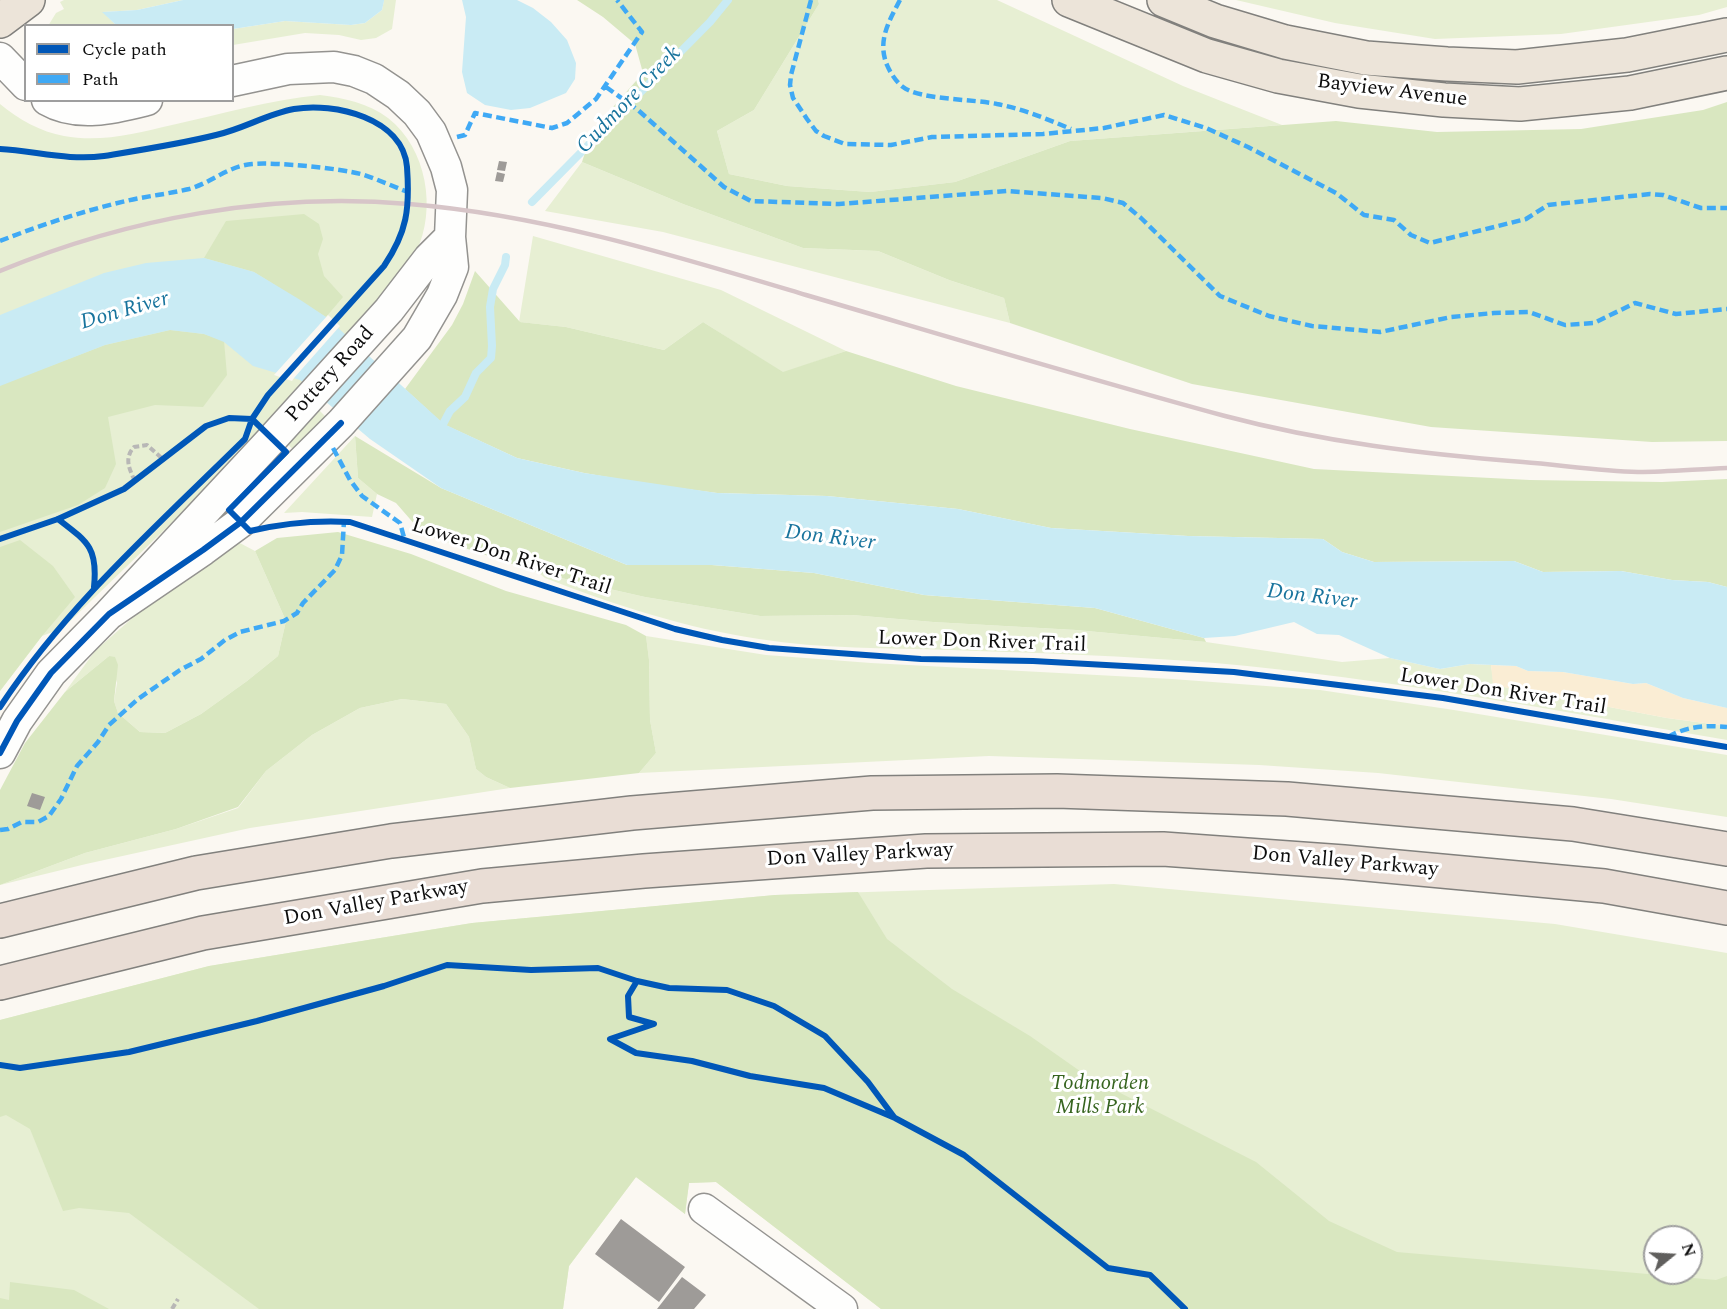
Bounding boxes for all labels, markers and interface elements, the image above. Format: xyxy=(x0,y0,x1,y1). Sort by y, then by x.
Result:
legend xyxy=(24,24,234,102)
text: Cycle path xyxy=(82,36,167,63)
water label: Cudmore Creek xyxy=(572,42,688,160)
text: Path xyxy=(82,66,119,93)
street label: Bayview Avenue xyxy=(1315,70,1469,114)
water label: Don River xyxy=(78,287,172,337)
street label: Pottery Road xyxy=(281,322,381,428)
street label: Lower Don River Trail xyxy=(408,514,614,602)
water label: Don River xyxy=(783,520,877,558)
water label: Don River xyxy=(1265,579,1359,617)
street label: Lower Don River Trail xyxy=(877,627,1087,659)
street label: Lower Don River Trail xyxy=(1398,664,1608,722)
street label: Don Valley Parkway xyxy=(766,839,954,873)
street label: Don Valley Parkway xyxy=(1251,842,1439,884)
street label: Don Valley Parkway xyxy=(282,875,470,933)
park label: Todmorden Mills Park xyxy=(1051,1072,1149,1122)
north arrow xyxy=(1643,1225,1703,1285)
text: N xyxy=(1675,1240,1702,1260)

